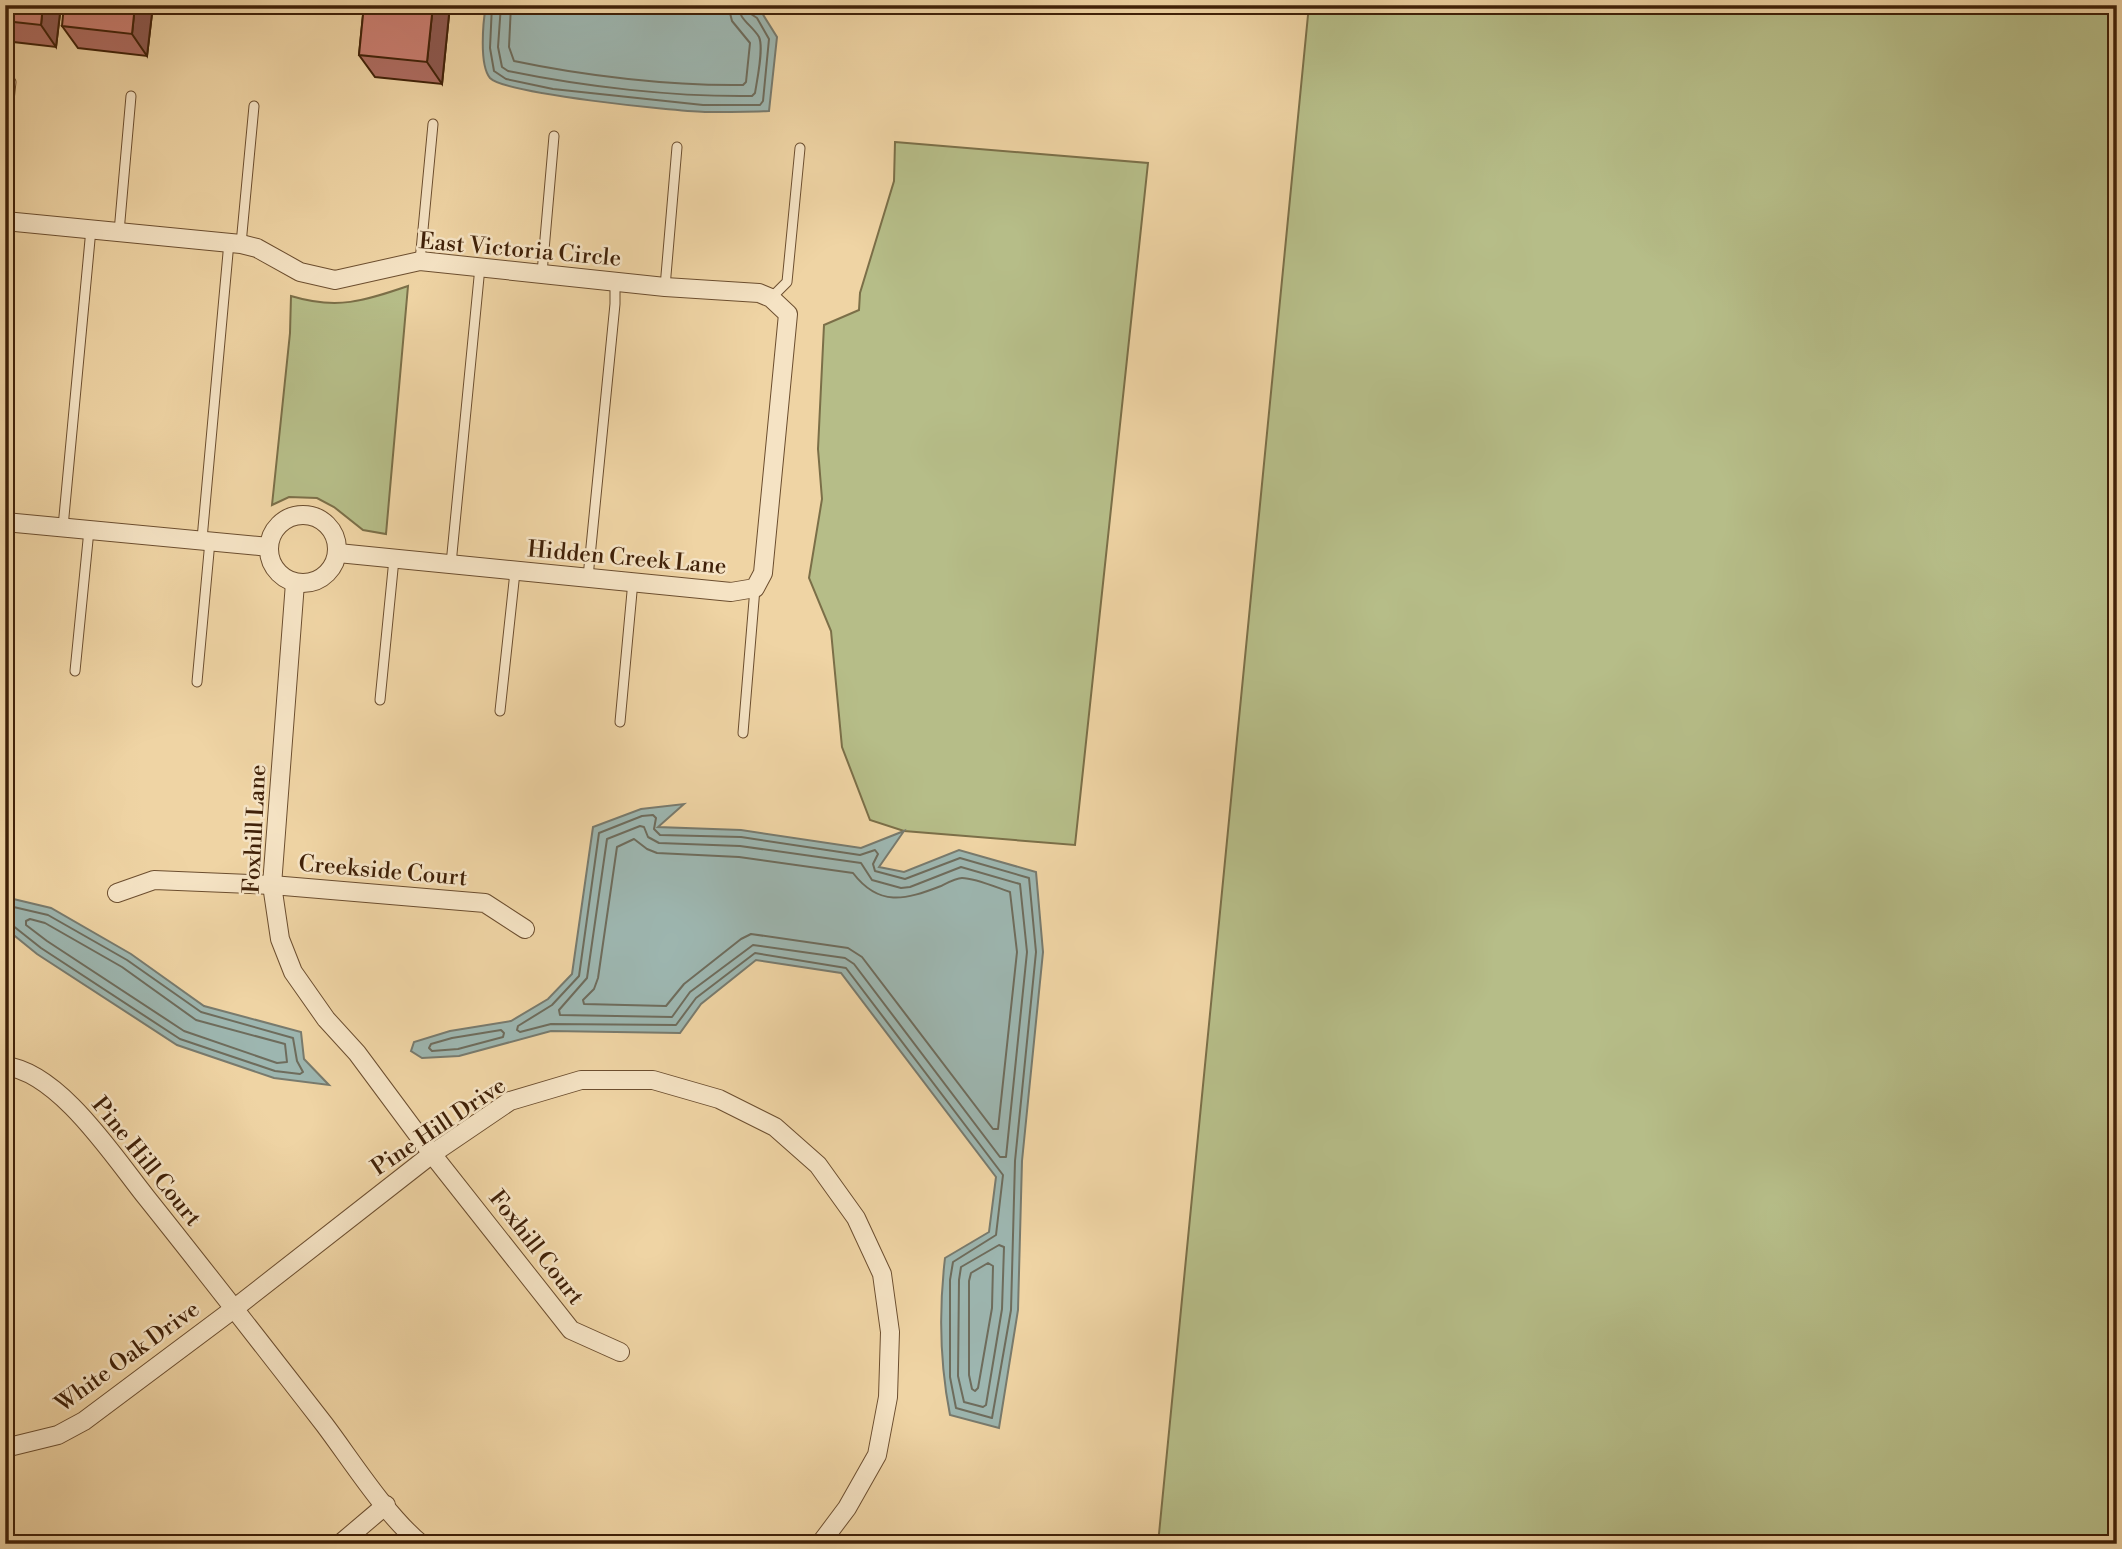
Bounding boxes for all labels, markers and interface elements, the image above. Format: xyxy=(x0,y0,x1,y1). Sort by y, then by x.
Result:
street label: East Victoria Circle xyxy=(418,227,622,273)
street label: Hidden Creek Lane xyxy=(526,535,728,581)
street label: Foxhill Lane xyxy=(238,764,272,894)
street label: Creekside Court xyxy=(297,850,468,892)
street label: Pine Hill Drive xyxy=(366,1072,511,1182)
street label: Pine Hill Court xyxy=(86,1091,207,1232)
street label: Foxhill Court xyxy=(483,1185,590,1311)
street label: White Oak Drive xyxy=(49,1295,205,1419)

